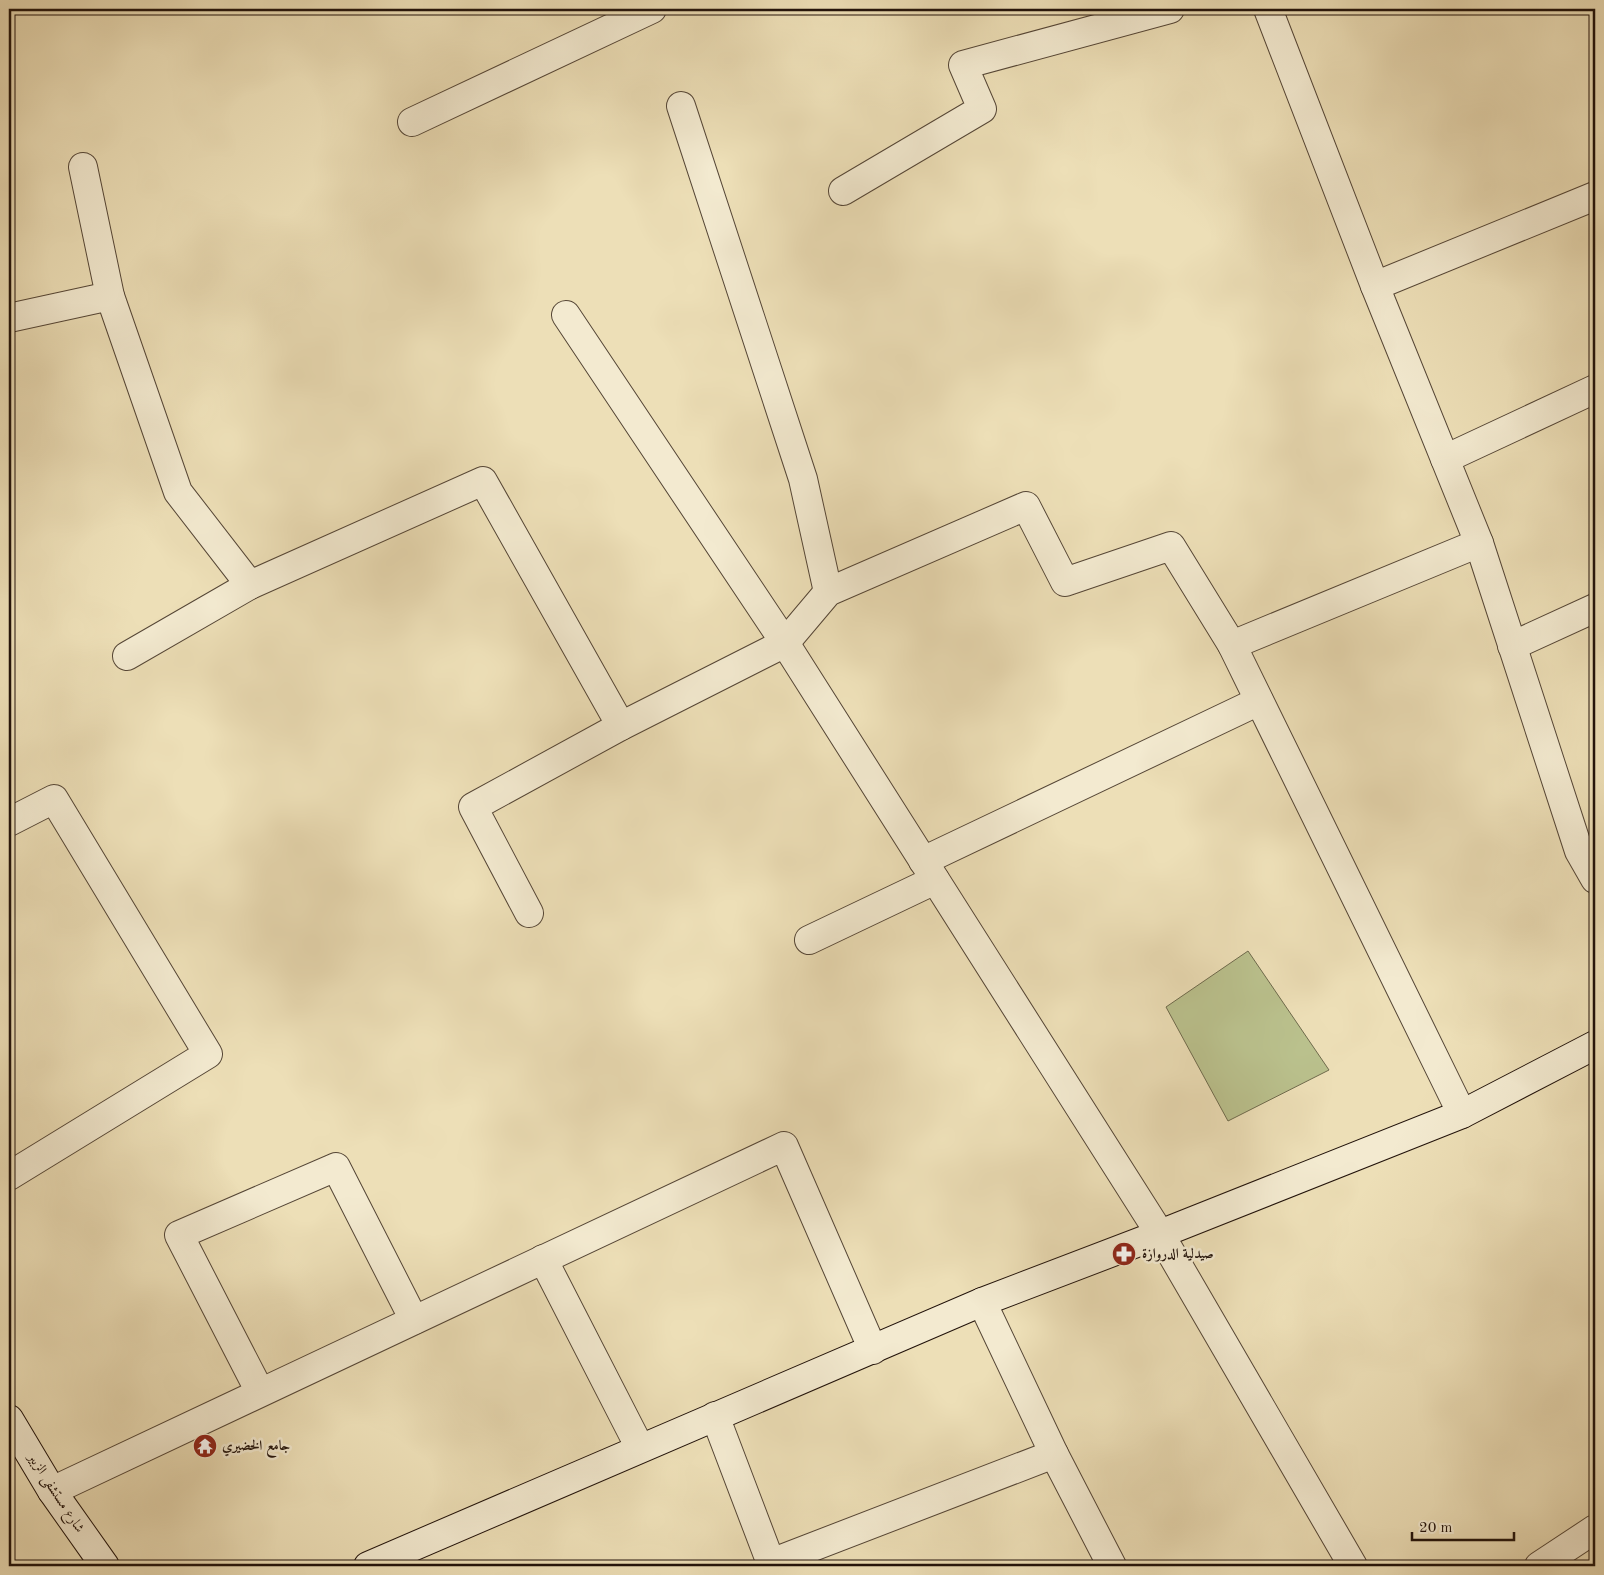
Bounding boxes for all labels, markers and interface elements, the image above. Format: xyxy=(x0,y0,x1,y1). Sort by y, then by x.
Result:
pharmacy icon: صيدلية الدروازة xyxy=(1111,1241,1137,1267)
place label: صيدلية الدروازة xyxy=(1142,1247,1214,1262)
temple icon: جامع الخضيري xyxy=(192,1433,218,1459)
place label: جامع الخضيري xyxy=(222,1439,291,1458)
street label: شارع مستشفى الزبير xyxy=(21,1449,88,1537)
scale bar xyxy=(1412,1510,1514,1542)
text: 20 m xyxy=(1419,1521,1453,1536)

